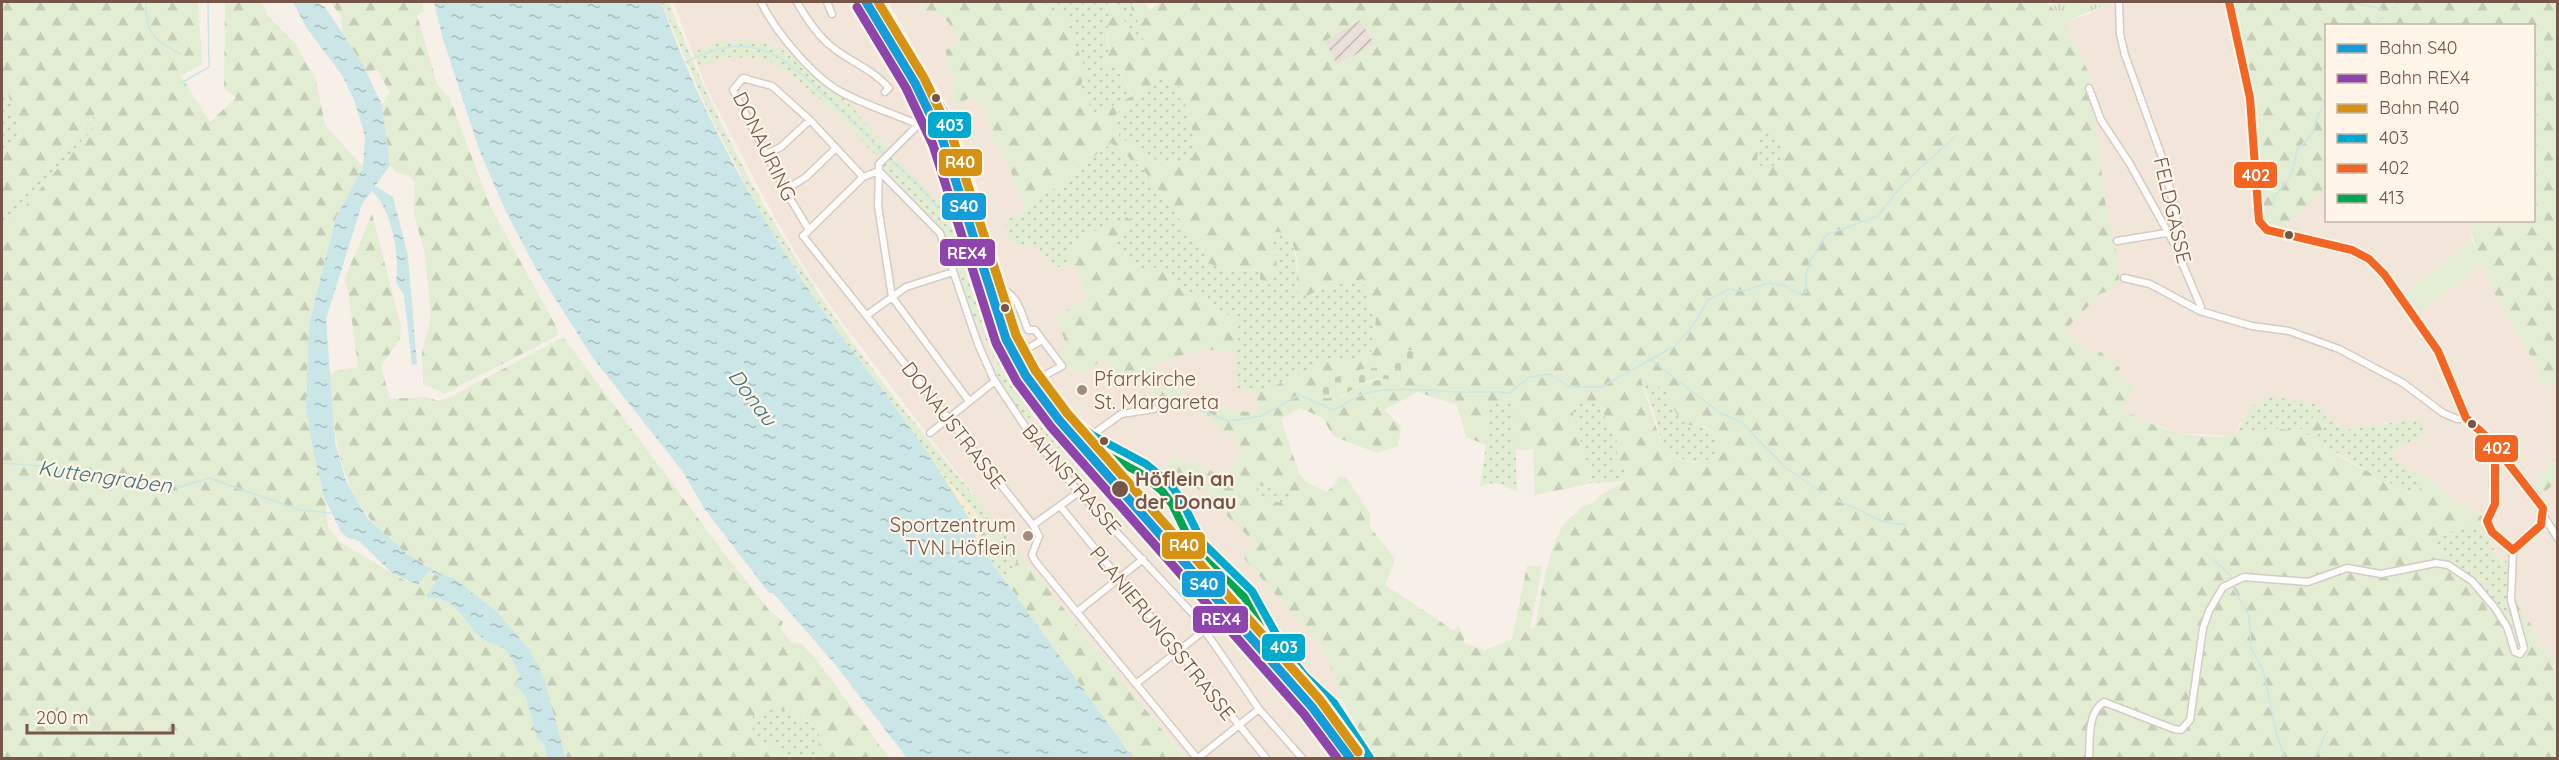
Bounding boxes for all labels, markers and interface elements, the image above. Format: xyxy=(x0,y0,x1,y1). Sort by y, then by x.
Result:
legend xyxy=(2325,24,2535,222)
text: Bahn S40 xyxy=(2379,36,2457,59)
text: Bahn REX4 xyxy=(2379,66,2470,89)
street label: DONAURING xyxy=(728,87,802,205)
unlabelled marker xyxy=(930,92,942,104)
text: Bahn R40 xyxy=(2379,96,2459,119)
line badge: 403 xyxy=(927,111,972,139)
text: 403 xyxy=(936,115,964,135)
text: 403 xyxy=(2379,126,2409,149)
line badge: R40 xyxy=(938,148,983,177)
text: R40 xyxy=(945,152,975,172)
street label: FELDGASSE xyxy=(2149,154,2197,266)
text: 402 xyxy=(2379,156,2409,179)
line badge: 402 xyxy=(2233,161,2278,189)
text: 402 xyxy=(2242,165,2270,185)
text: 413 xyxy=(2379,186,2404,209)
line badge: S40 xyxy=(941,192,987,221)
text: S40 xyxy=(950,196,979,216)
unlabelled marker xyxy=(2283,229,2295,241)
line badge: REX4 xyxy=(939,238,996,267)
text: REX4 xyxy=(947,243,988,263)
unlabelled marker xyxy=(999,302,1011,314)
street label: DONAUSTRASSE xyxy=(897,356,1011,494)
water label: Donau xyxy=(723,363,783,431)
place label: Pfarrkirche St. Margareta xyxy=(1094,366,1219,414)
marker: Pfarrkirche St. Margareta xyxy=(1075,383,1089,397)
unlabelled marker xyxy=(2466,418,2478,430)
street label: BAHNSTRASSE xyxy=(1017,419,1127,539)
line badge: 402 xyxy=(2474,434,2519,463)
unlabelled marker xyxy=(1098,435,1110,447)
text: 402 xyxy=(2483,438,2511,458)
water label: Kuttengraben xyxy=(37,454,174,498)
place label: Höflein an der Donau xyxy=(1135,466,1237,514)
marker: Höflein an der Donau xyxy=(1110,479,1130,499)
place label: Sportzentrum TVN Höflein xyxy=(890,512,1016,560)
marker: Sportzentrum TVN Höflein xyxy=(1021,529,1035,543)
line badge: R40 xyxy=(1161,531,1206,560)
text: R40 xyxy=(1169,535,1199,555)
street label: PLANIERUNGSSTRASSE xyxy=(1085,541,1241,725)
line badge: S40 xyxy=(1181,570,1226,598)
text: S40 xyxy=(1190,574,1219,594)
line badge: REX4 xyxy=(1192,605,1249,634)
text: REX4 xyxy=(1201,609,1242,629)
line badge: 403 xyxy=(1261,633,1306,662)
text: 403 xyxy=(1270,637,1298,657)
scale bar xyxy=(27,697,172,735)
text: 200 m xyxy=(36,706,89,729)

